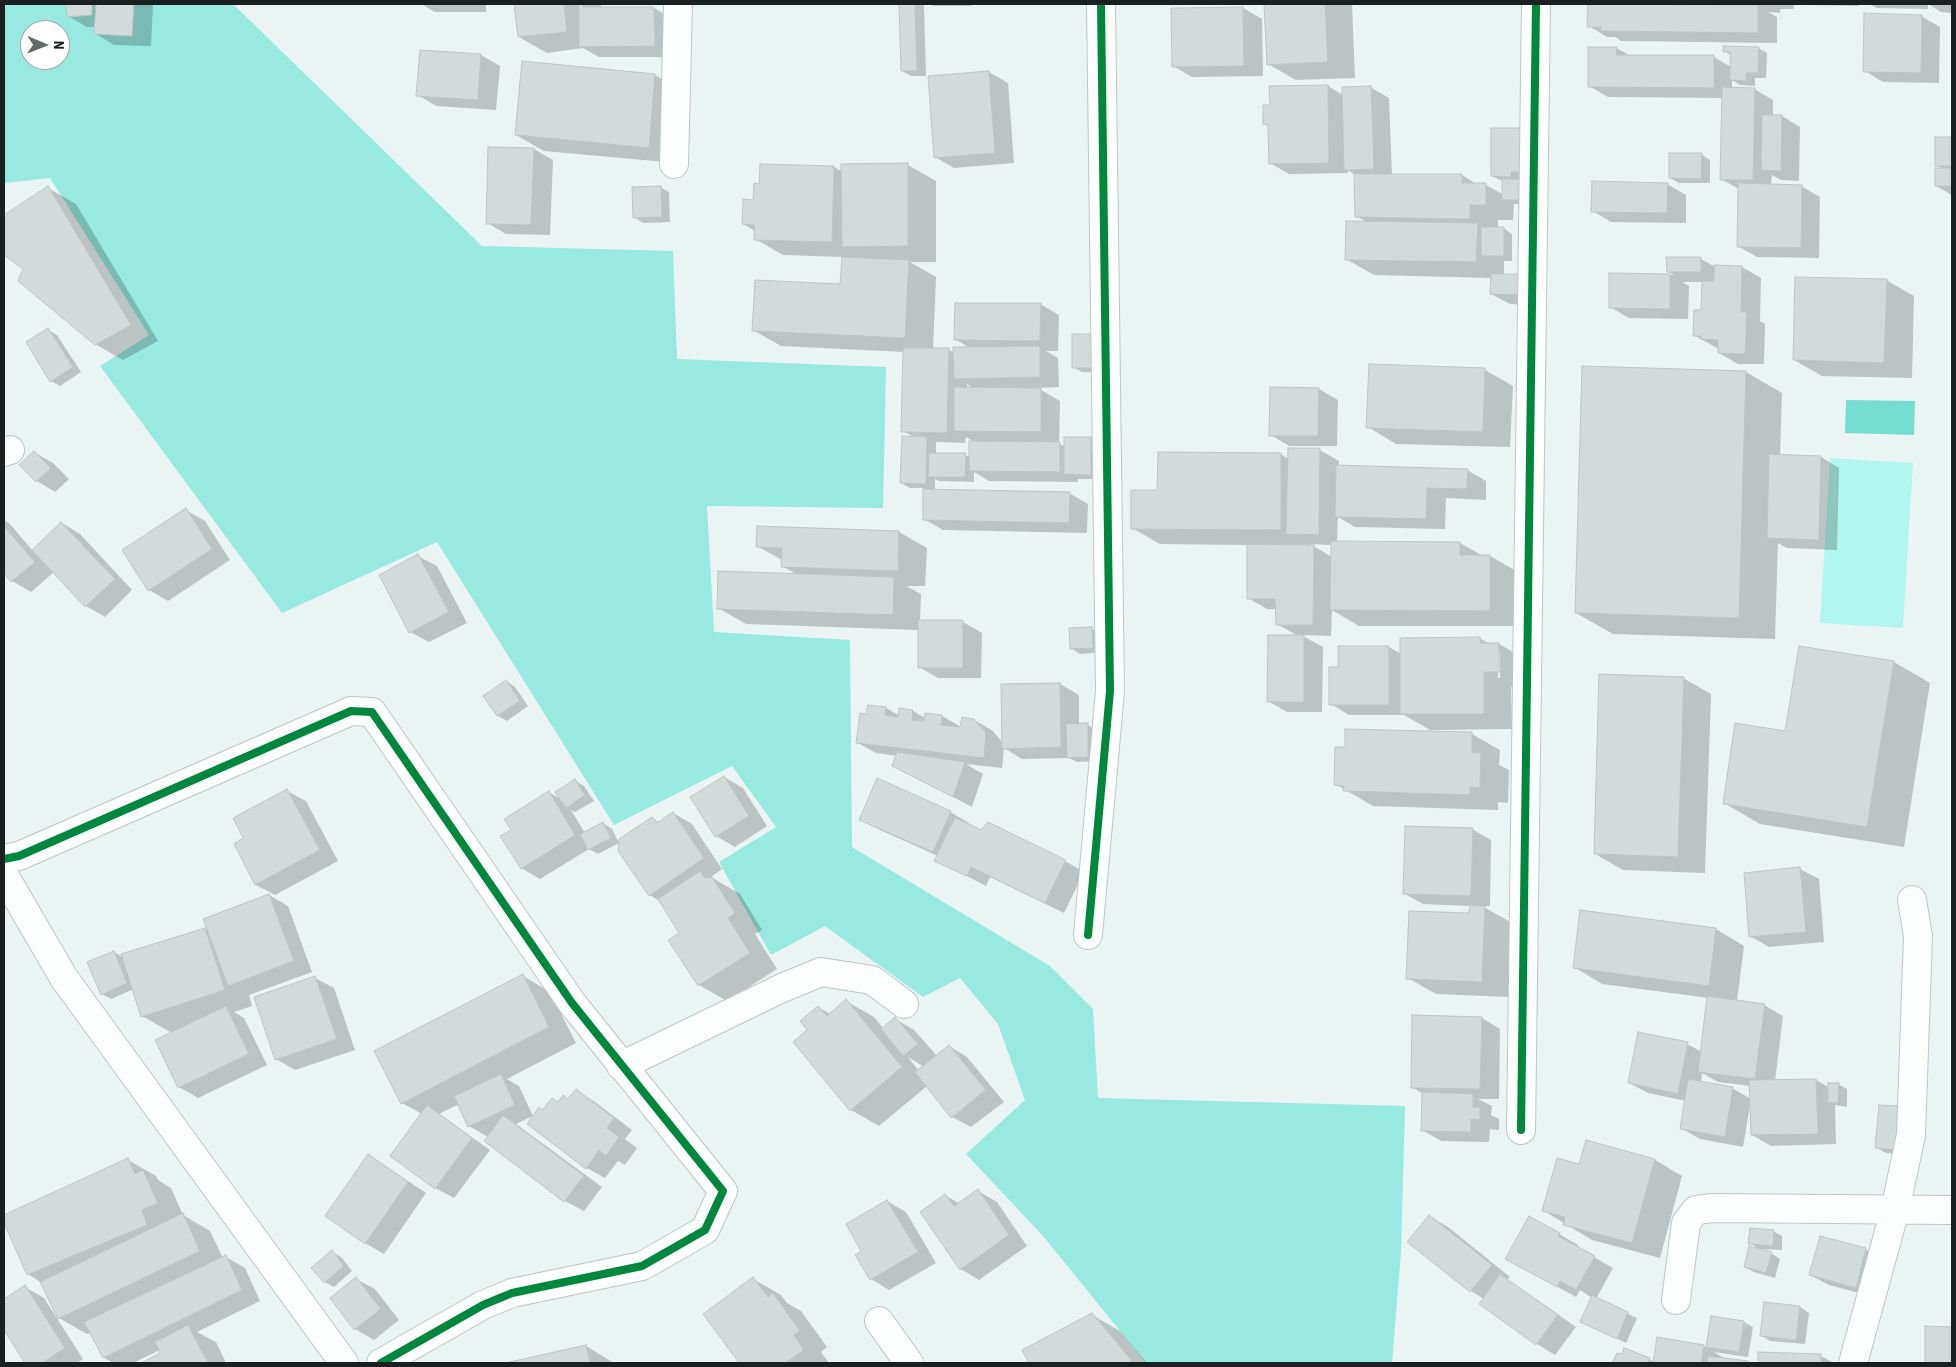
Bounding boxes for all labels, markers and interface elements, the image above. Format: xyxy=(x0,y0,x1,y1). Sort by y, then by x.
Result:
north arrow xyxy=(20,20,70,70)
text: N xyxy=(51,41,67,50)

